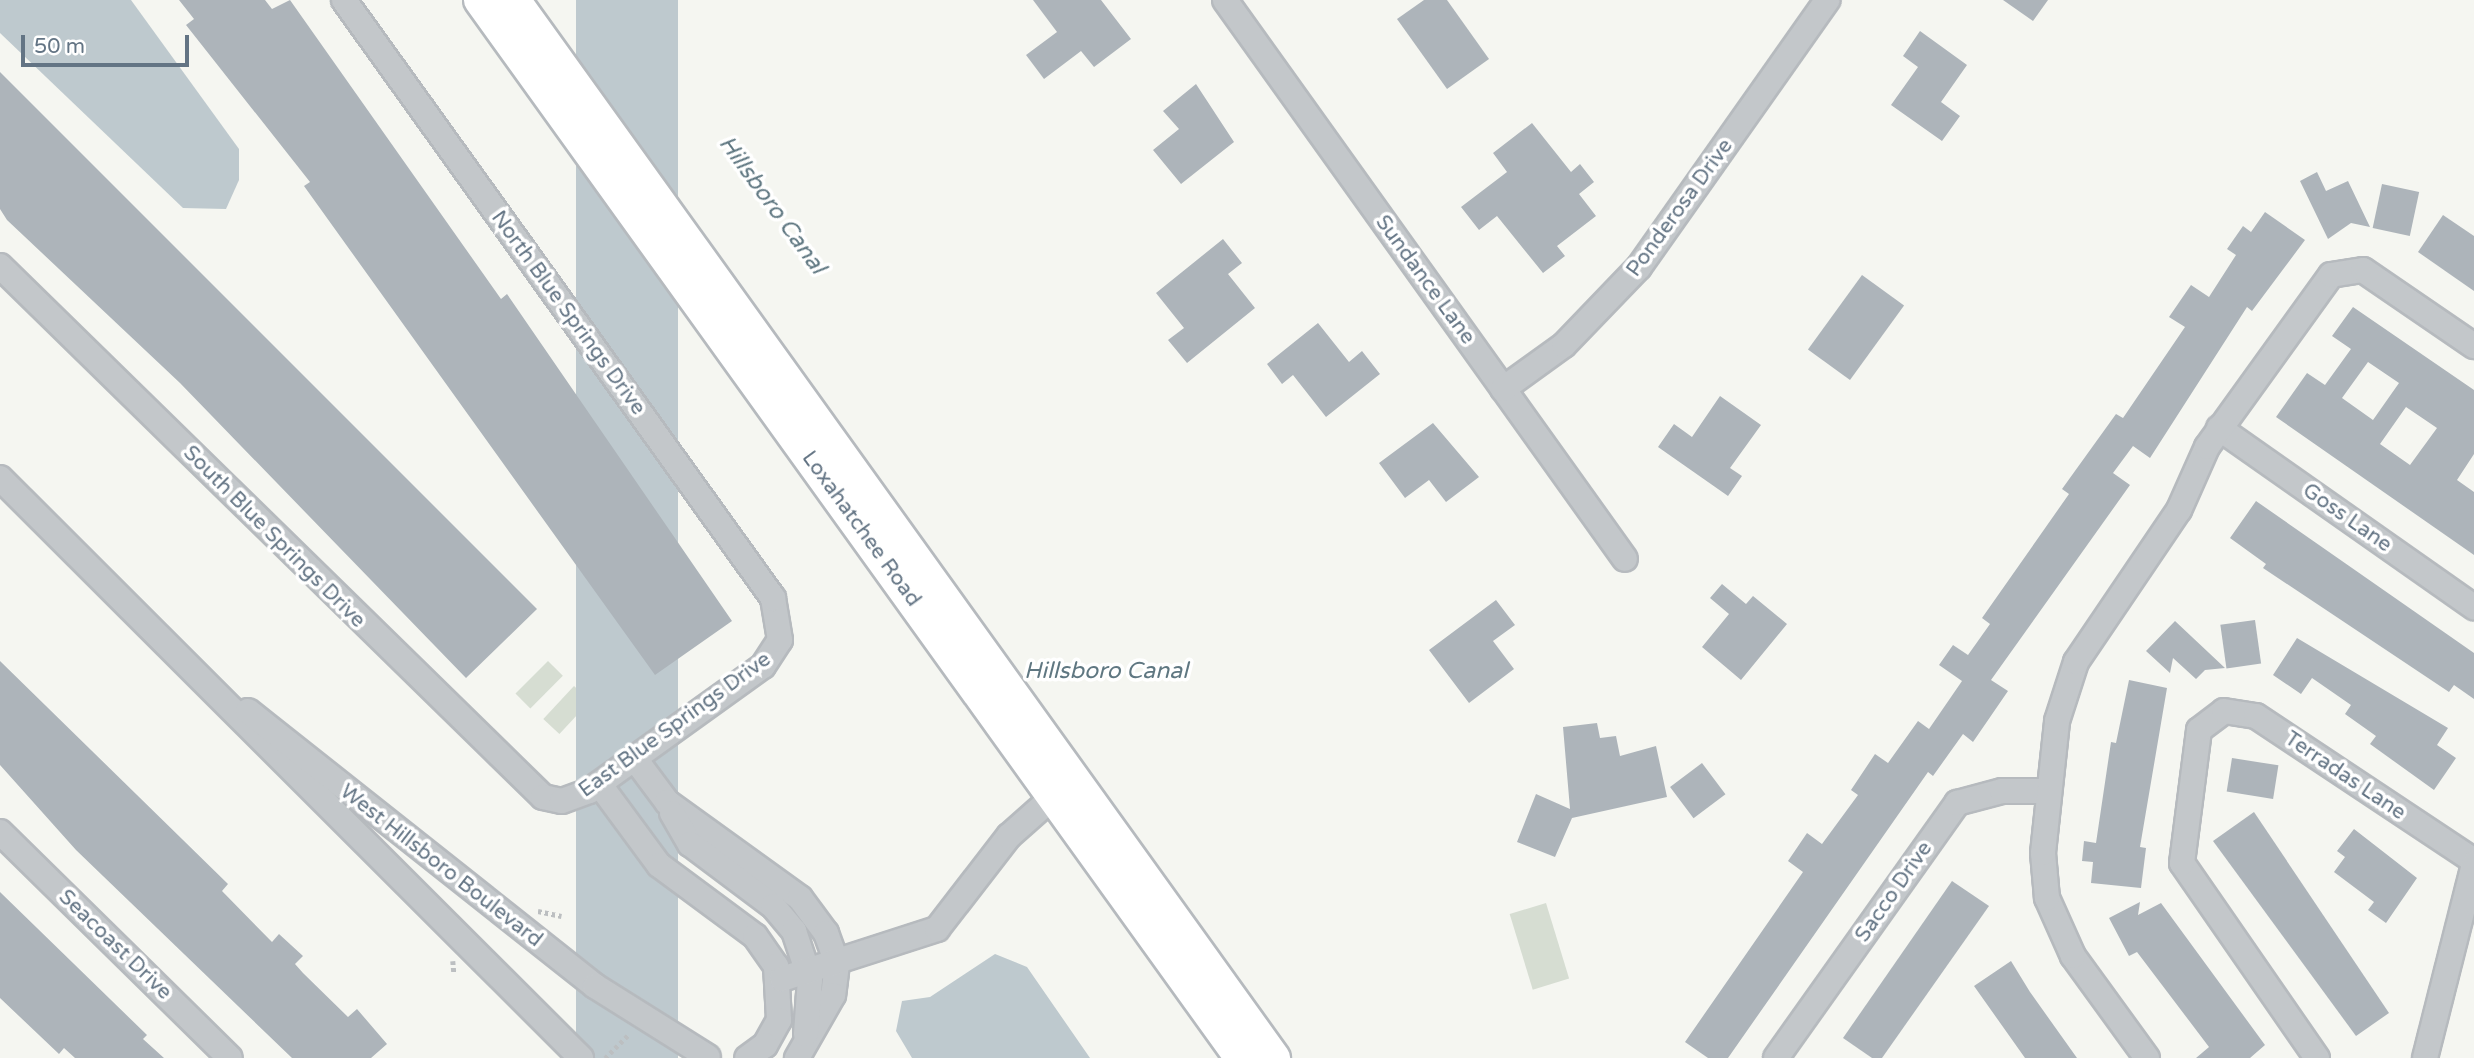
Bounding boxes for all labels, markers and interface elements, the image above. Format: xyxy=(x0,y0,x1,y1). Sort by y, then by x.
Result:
scale bar xyxy=(24,21,192,65)
text: 50 m xyxy=(34,34,85,59)
water label: Hillsboro Canal xyxy=(713,131,831,279)
street label: Ponderosa Drive xyxy=(1622,134,1738,282)
street label: North Blue Springs Drive xyxy=(486,206,650,420)
street label: Sundance Lane xyxy=(1370,211,1480,349)
street label: South Blue Springs Drive xyxy=(178,441,370,633)
street label: Loxahatchee Road xyxy=(796,446,926,612)
street label: Goss Lane xyxy=(2298,478,2396,558)
street label: East Blue Springs Drive xyxy=(574,647,776,803)
water label: Hillsboro Canal xyxy=(1024,657,1188,685)
street label: Terradas Lane xyxy=(2280,726,2410,826)
street label: West Hillsboro Boulevard xyxy=(335,779,547,953)
street label: Sacco Drive xyxy=(1850,837,1938,947)
street label: Seacoast Drive xyxy=(53,885,177,1005)

